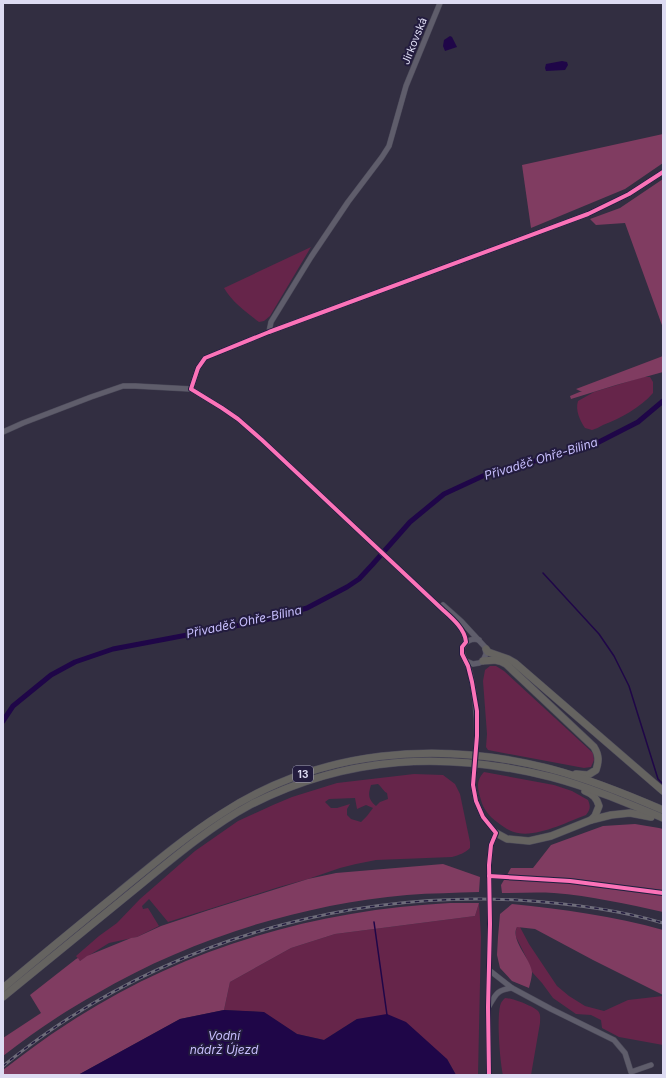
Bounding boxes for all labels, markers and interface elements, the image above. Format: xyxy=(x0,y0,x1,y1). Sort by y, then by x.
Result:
street label: Jirkovská xyxy=(398,15,430,67)
water label: Přivaděč Ohře-Bílina xyxy=(482,434,599,483)
water label: Přivaděč Ohře-Bílina xyxy=(185,602,303,641)
road number: 13 xyxy=(293,766,313,782)
water label: Vodní nádrž Újezd xyxy=(190,1028,259,1057)

